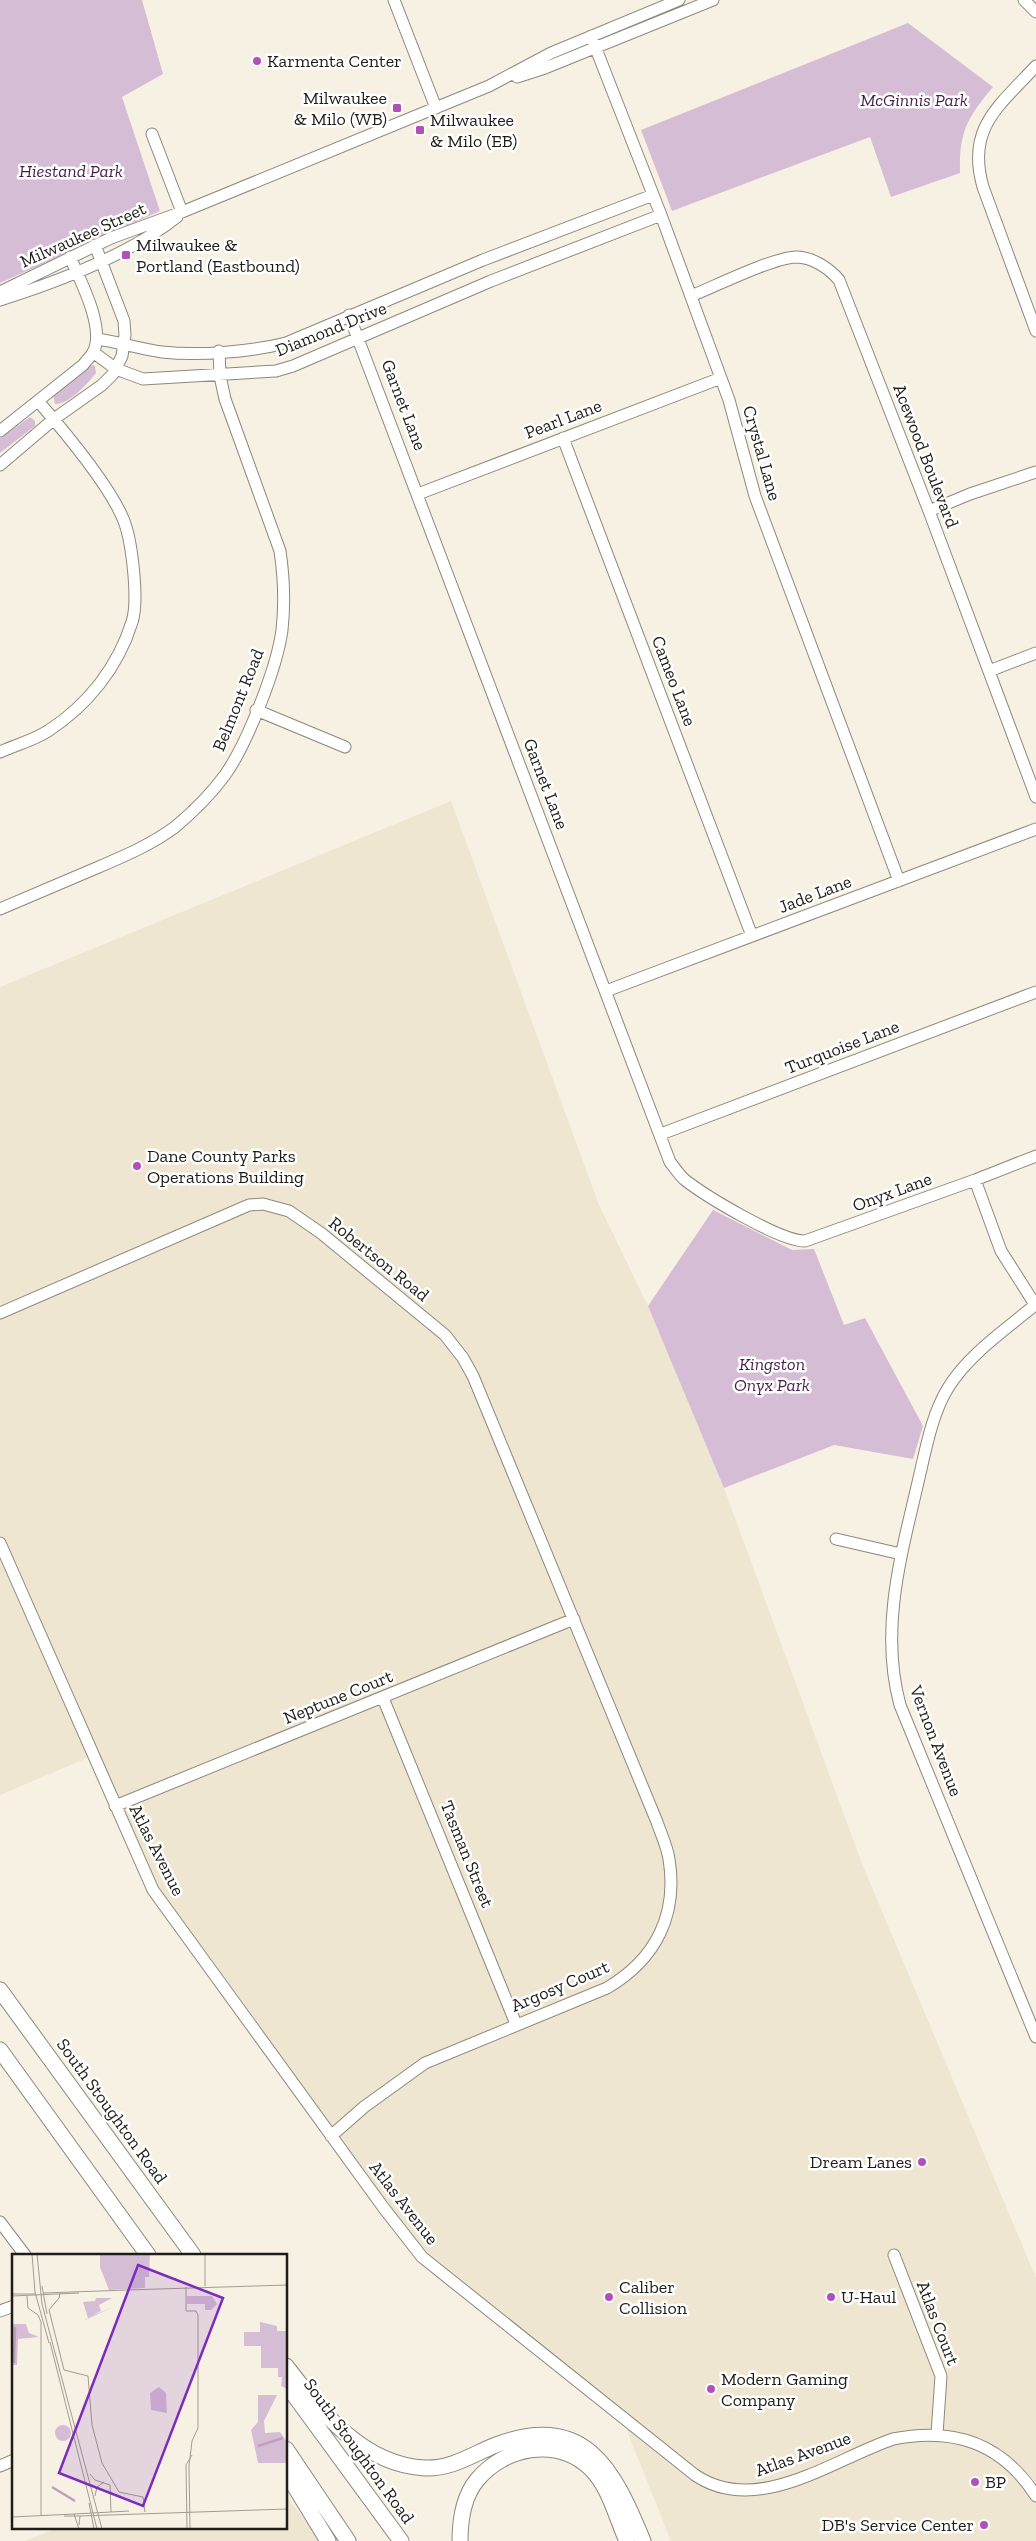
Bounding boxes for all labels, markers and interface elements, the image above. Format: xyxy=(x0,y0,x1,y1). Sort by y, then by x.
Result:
place label: Karmenta Center xyxy=(267,50,402,72)
marker: Karmenta Center xyxy=(251,55,263,67)
place label: Milwaukee & Milo (WB) xyxy=(294,87,387,130)
park label: McGinnis Park xyxy=(860,89,968,111)
marker: Milwaukee & Milo (WB) xyxy=(391,102,403,114)
place label: Milwaukee & Milo (EB) xyxy=(430,109,517,152)
marker: Milwaukee & Milo (EB) xyxy=(414,124,426,136)
park label: Hiestand Park xyxy=(19,160,123,182)
street label: Milwaukee Street xyxy=(17,197,150,273)
place label: Milwaukee & Portland (Eastbound) xyxy=(136,234,300,277)
marker: Milwaukee & Portland (Eastbound) xyxy=(120,249,132,261)
street label: Diamond Drive xyxy=(272,297,390,361)
street label: Garnet Lane xyxy=(377,356,431,454)
street label: Acewood Boulevard xyxy=(888,381,964,531)
street label: Pearl Lane xyxy=(521,394,605,444)
street label: Crystal Lane xyxy=(738,403,786,503)
street label: Cameo Lane xyxy=(647,633,701,729)
street label: Belmont Road xyxy=(207,645,269,755)
street label: Garnet Lane xyxy=(519,735,573,833)
street label: Jade Lane xyxy=(776,870,854,918)
street label: Turquoise Lane xyxy=(782,1015,902,1079)
place label: Dane County Parks Operations Building xyxy=(147,1145,304,1188)
marker: Dane County Parks Operations Building xyxy=(131,1160,143,1172)
street label: Onyx Lane xyxy=(849,1167,935,1217)
street label: Robertson Road xyxy=(324,1212,434,1306)
park label: Kingston Onyx Park xyxy=(734,1353,810,1396)
street label: Neptune Court xyxy=(280,1665,396,1729)
street label: Vernon Avenue xyxy=(904,1682,967,1800)
street label: Tasman Street xyxy=(436,1797,499,1911)
street label: Atlas Avenue xyxy=(124,1800,190,1900)
street label: Argosy Court xyxy=(508,1955,613,2016)
street label: South Stoughton Road xyxy=(52,2034,172,2188)
place label: Dream Lanes xyxy=(810,2151,912,2173)
marker: Dream Lanes xyxy=(916,2156,928,2168)
street label: Atlas Avenue xyxy=(365,2157,443,2249)
inset map xyxy=(12,2254,288,2528)
place label: Caliber Collision xyxy=(619,2276,688,2319)
street label: Atlas Court xyxy=(912,2278,964,2369)
place label: U-Haul xyxy=(841,2286,897,2308)
marker: Caliber Collision xyxy=(603,2291,615,2303)
marker: U-Haul xyxy=(825,2291,837,2303)
place label: Modern Gaming Company xyxy=(721,2368,848,2411)
street label: South Stoughton Road xyxy=(299,2374,419,2528)
marker: Modern Gaming Company xyxy=(705,2383,717,2395)
street label: Atlas Avenue xyxy=(752,2427,854,2481)
place label: BP xyxy=(985,2471,1006,2493)
marker: BP xyxy=(969,2476,981,2488)
place label: DB's Service Center xyxy=(821,2514,974,2536)
marker: DB's Service Center xyxy=(978,2519,990,2531)

